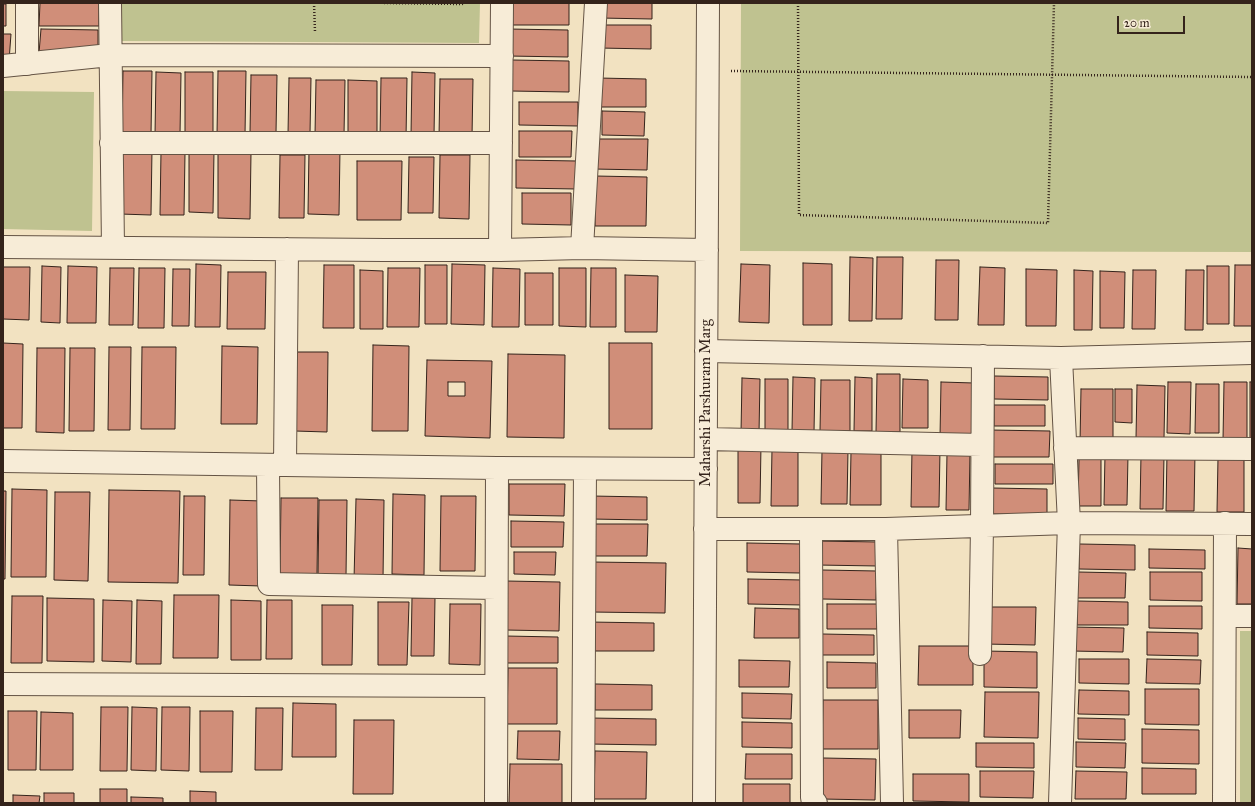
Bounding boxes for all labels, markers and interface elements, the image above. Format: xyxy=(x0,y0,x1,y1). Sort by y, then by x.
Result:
scale bar xyxy=(1119,8,1187,34)
text: 20 m xyxy=(1124,16,1150,30)
street label: Maharshi Parshuram Marg xyxy=(697,319,715,487)

